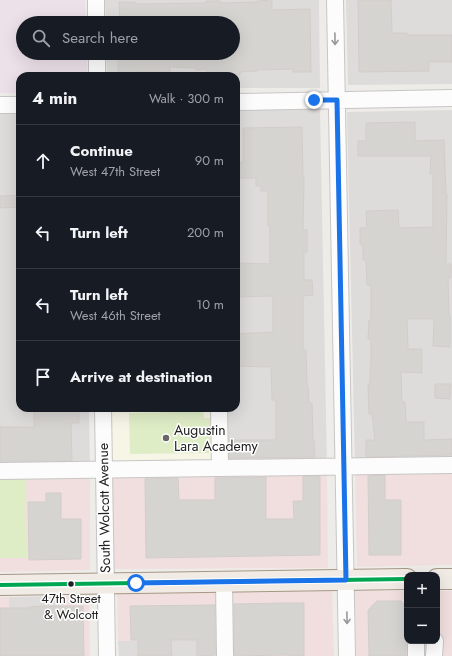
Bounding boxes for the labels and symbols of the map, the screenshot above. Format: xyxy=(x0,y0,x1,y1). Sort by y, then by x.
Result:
one-way arrow xyxy=(332,32,339,45)
route end xyxy=(305,91,323,109)
place label: Augustin Lara Academy xyxy=(174,420,258,456)
marker: Augustin Lara Academy xyxy=(161,433,171,443)
street label: South Wolcott Avenue xyxy=(93,443,115,573)
route start xyxy=(127,574,145,592)
marker: 47th Street & Wolcott xyxy=(66,579,76,589)
place label: 47th Street & Wolcott xyxy=(41,589,102,624)
one-way arrow xyxy=(343,611,350,624)

